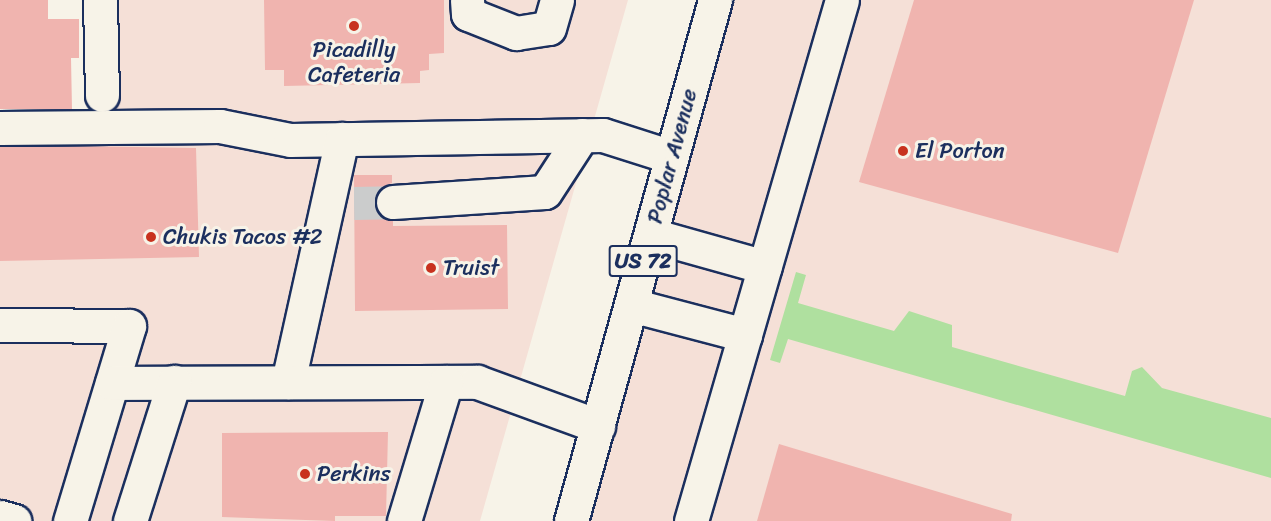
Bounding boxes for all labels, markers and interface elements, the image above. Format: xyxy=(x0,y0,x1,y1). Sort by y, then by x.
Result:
marker: Picadilly Cafeteria xyxy=(347,19,361,33)
place label: Picadilly Cafeteria xyxy=(308,36,400,88)
street label: Poplar Avenue xyxy=(641,86,703,226)
place label: El Porton xyxy=(915,138,1005,164)
marker: El Porton xyxy=(896,144,910,158)
place label: Chukis Tacos #2 xyxy=(163,224,322,250)
marker: Chukis Tacos #2 xyxy=(144,230,158,244)
road number: US 72 xyxy=(608,243,678,279)
place label: Truist xyxy=(443,255,499,281)
marker: Truist xyxy=(424,261,438,275)
place label: Perkins xyxy=(317,461,391,487)
marker: Perkins xyxy=(298,467,312,481)

